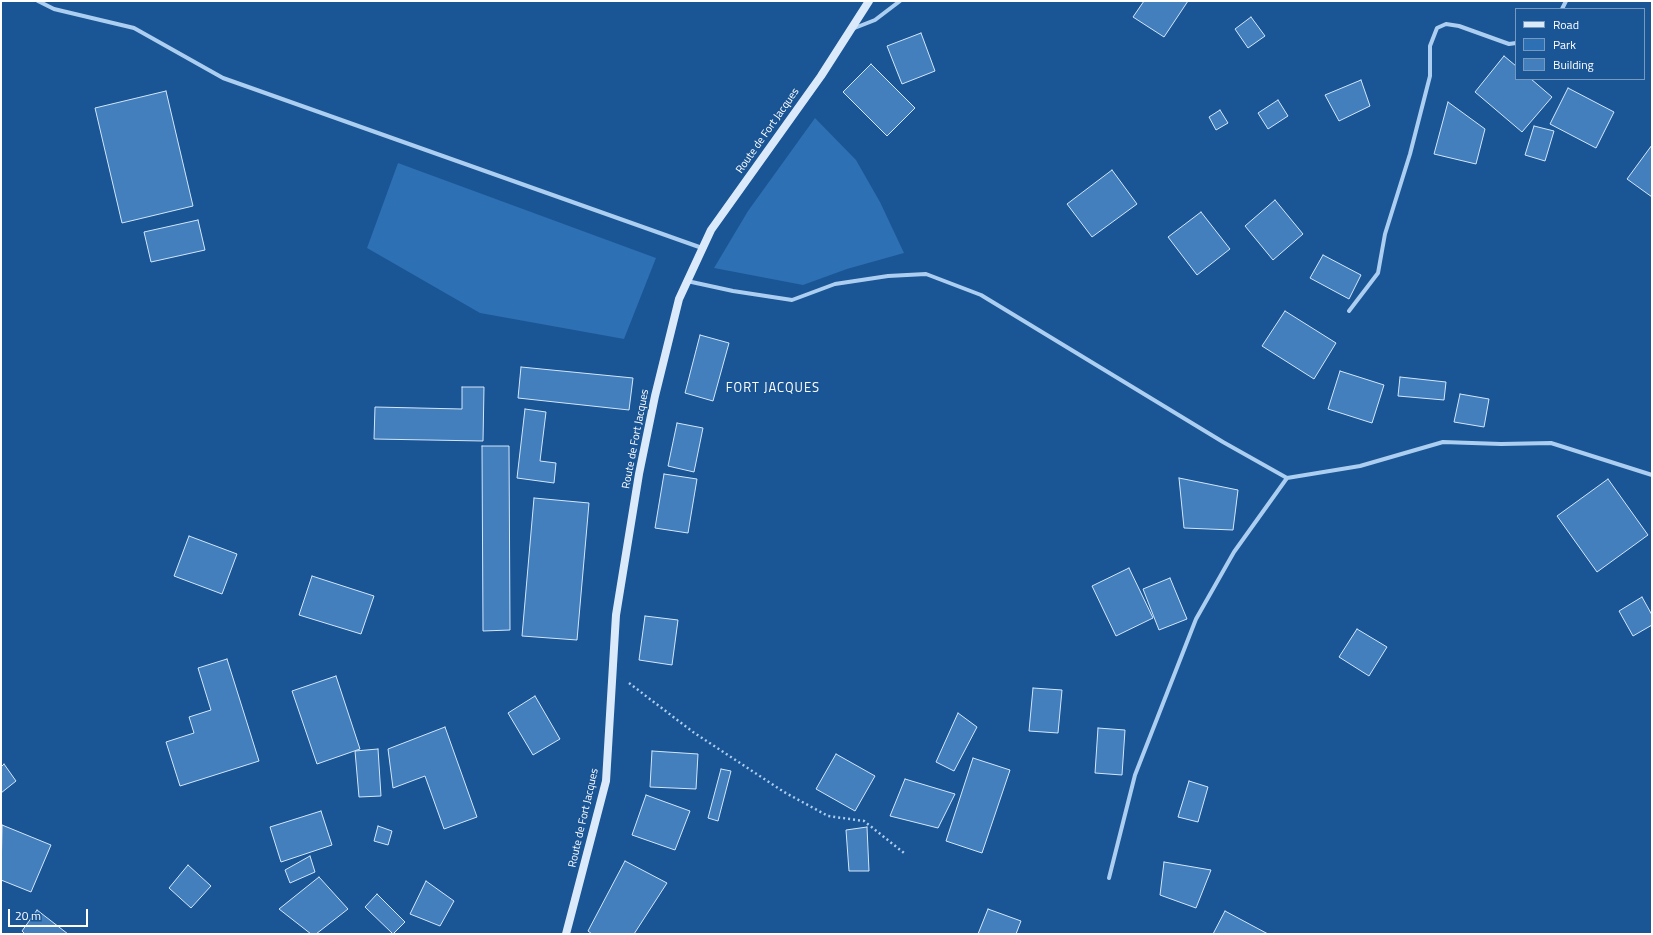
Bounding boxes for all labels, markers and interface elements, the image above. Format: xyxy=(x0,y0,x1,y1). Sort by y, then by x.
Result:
legend xyxy=(1515,8,1645,80)
text: Road xyxy=(1553,15,1579,34)
text: Park xyxy=(1553,35,1576,54)
text: Building xyxy=(1553,55,1594,74)
street label: Route de Fort Jacques xyxy=(734,86,802,176)
district label: FORT JACQUES xyxy=(726,381,820,397)
street label: Route de Fort Jacques xyxy=(620,388,652,490)
street label: Route de Fort Jacques xyxy=(566,767,602,869)
scale bar xyxy=(10,901,90,927)
text: 20 m xyxy=(15,906,41,925)

